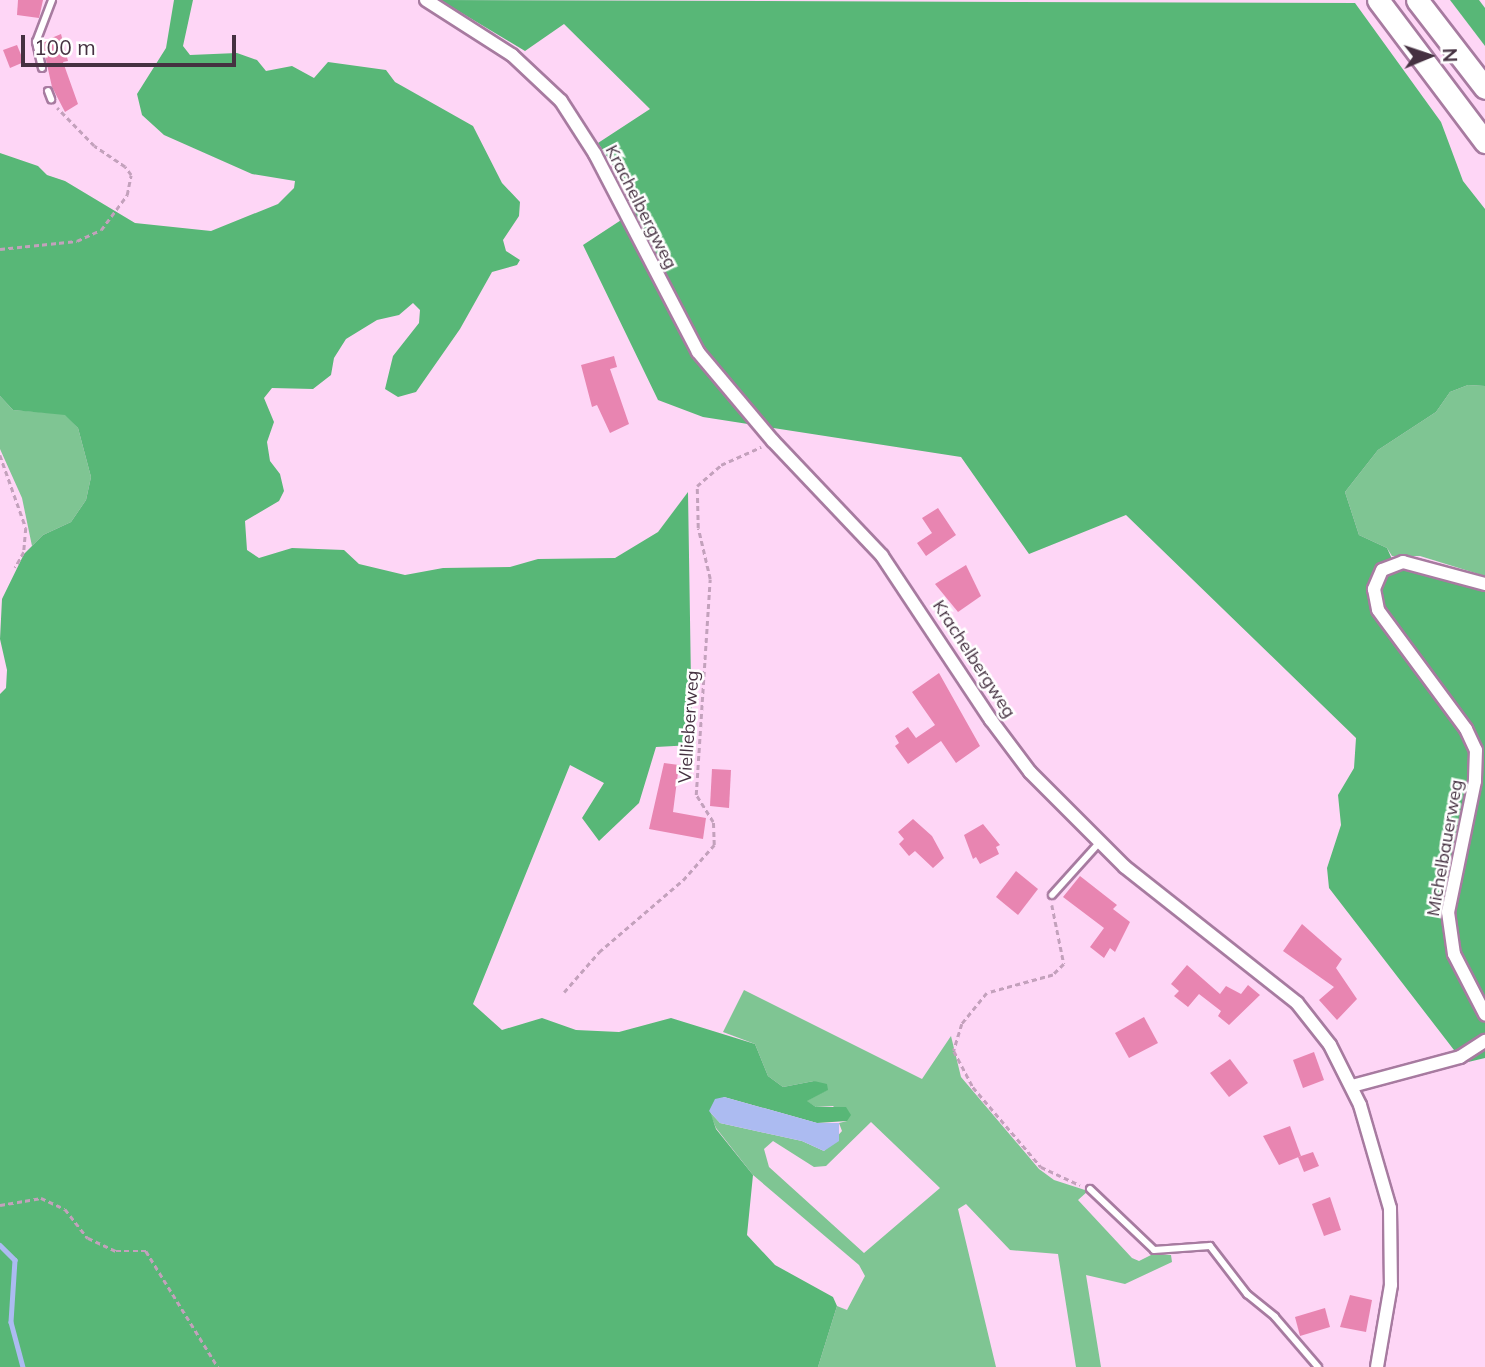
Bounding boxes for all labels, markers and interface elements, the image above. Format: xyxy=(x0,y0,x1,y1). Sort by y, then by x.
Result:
scale bar xyxy=(24,21,240,65)
north arrow xyxy=(1394,21,1464,91)
text: 100 m xyxy=(34,34,96,60)
text: N xyxy=(1438,48,1462,63)
street label: Krachelbergweg xyxy=(600,141,682,273)
street label: Krachelbergweg xyxy=(928,596,1020,722)
street label: Viellieberweg xyxy=(674,670,704,784)
street label: Michelbauerweg xyxy=(1422,778,1468,918)

